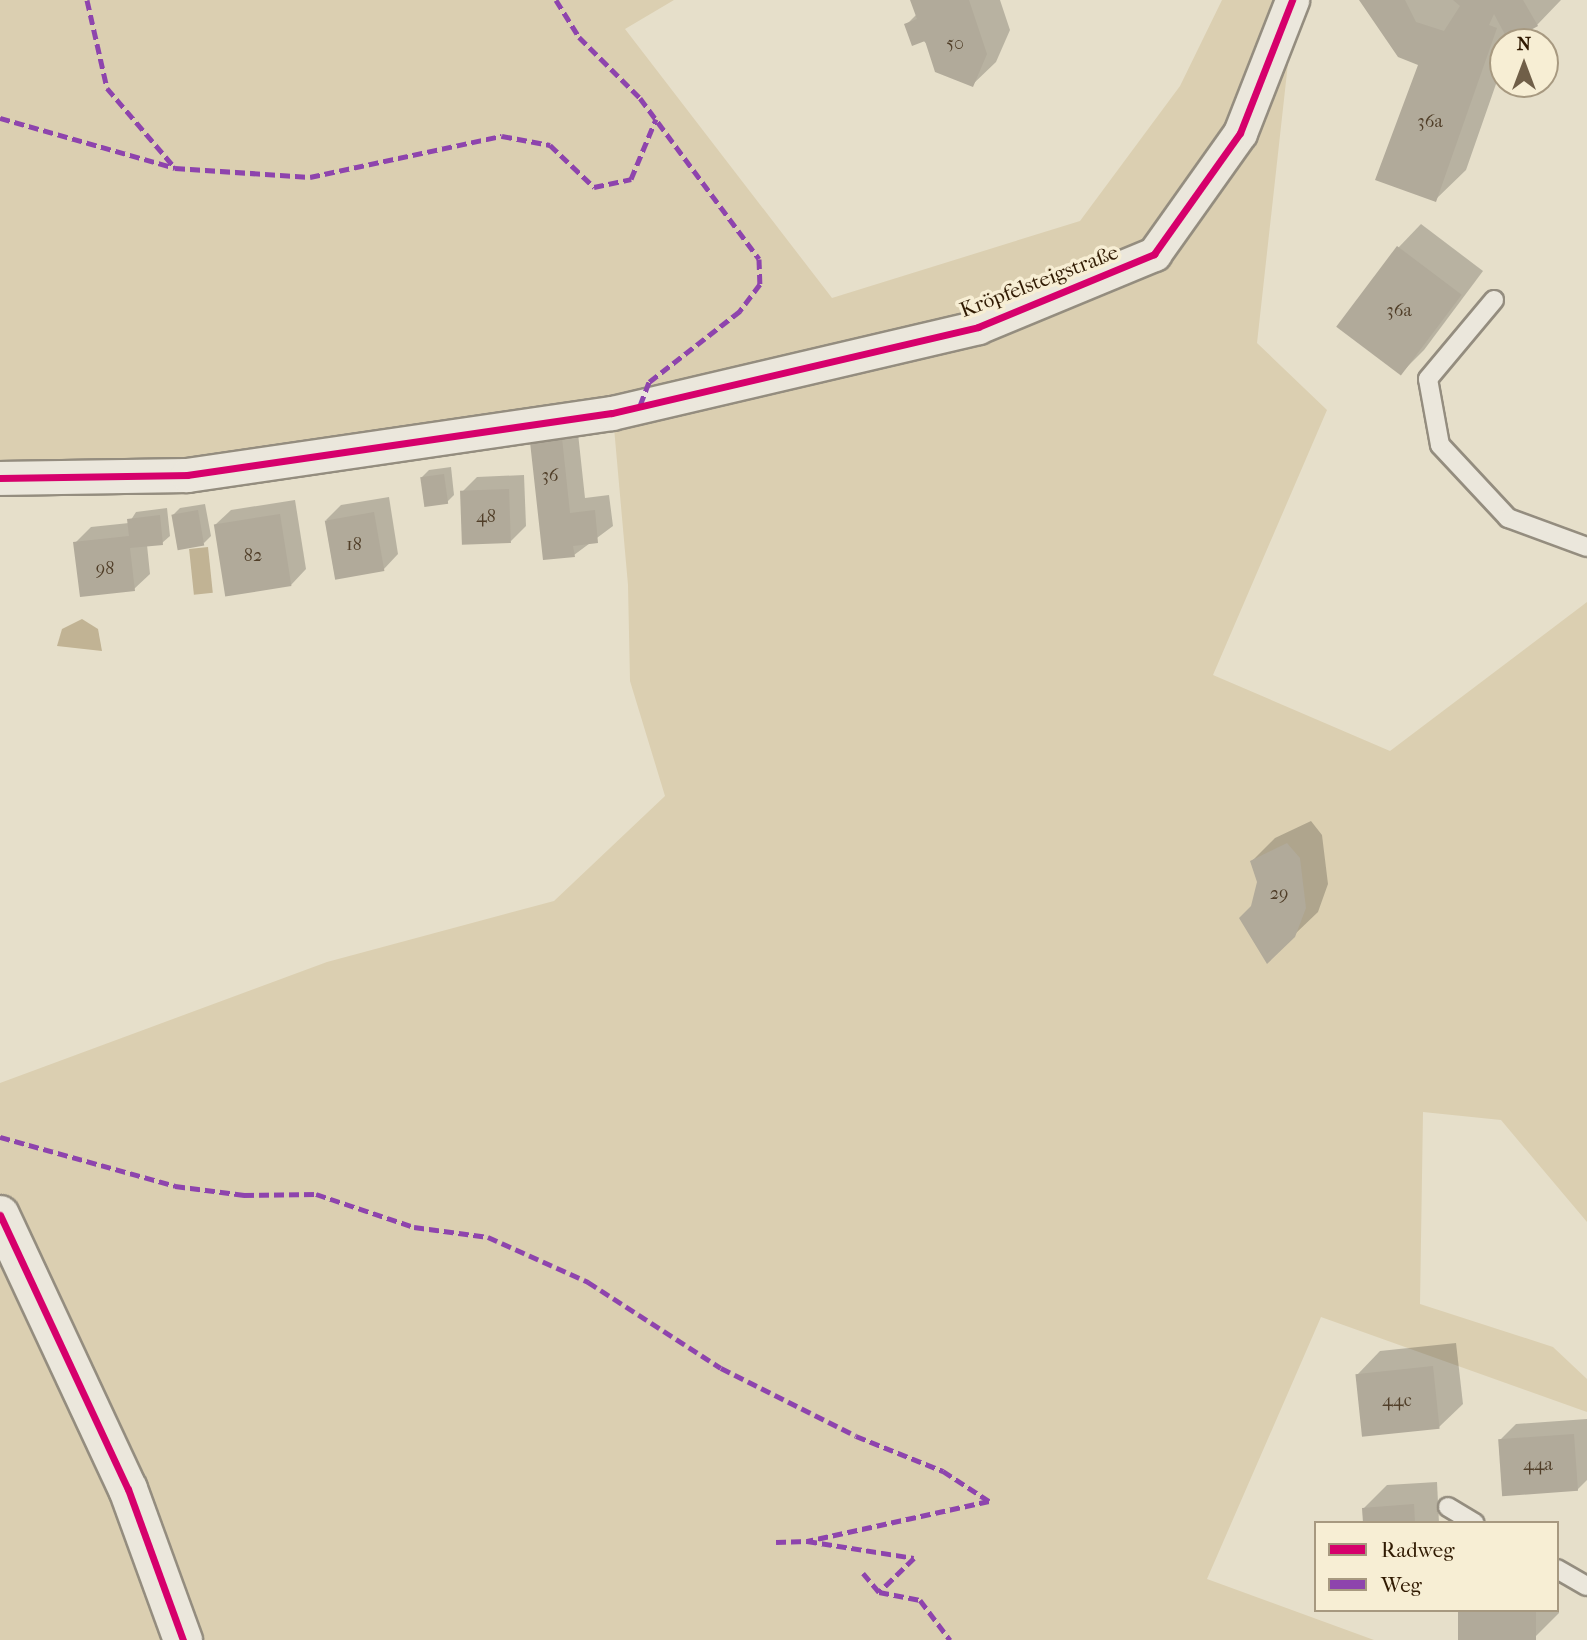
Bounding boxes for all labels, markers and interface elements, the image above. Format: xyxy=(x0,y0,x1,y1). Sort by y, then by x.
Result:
north arrow xyxy=(1489,28,1559,98)
house number: 50 xyxy=(946,33,964,55)
text: N xyxy=(1517,33,1531,55)
house number: 36a xyxy=(1417,111,1443,133)
street label: Kröpfelsteigstraße xyxy=(956,239,1122,323)
house number: 36a xyxy=(1386,300,1412,322)
house number: 36 xyxy=(541,465,559,487)
house number: 48 xyxy=(476,506,496,528)
house number: 18 xyxy=(346,534,362,556)
house number: 82 xyxy=(244,545,262,567)
house number: 98 xyxy=(96,558,114,580)
house number: 29 xyxy=(1270,883,1288,905)
house number: 44c xyxy=(1382,1390,1412,1412)
house number: 44a xyxy=(1523,1454,1553,1476)
legend xyxy=(1314,1521,1559,1612)
text: Radweg xyxy=(1381,1538,1454,1562)
text: Weg xyxy=(1381,1573,1422,1597)

